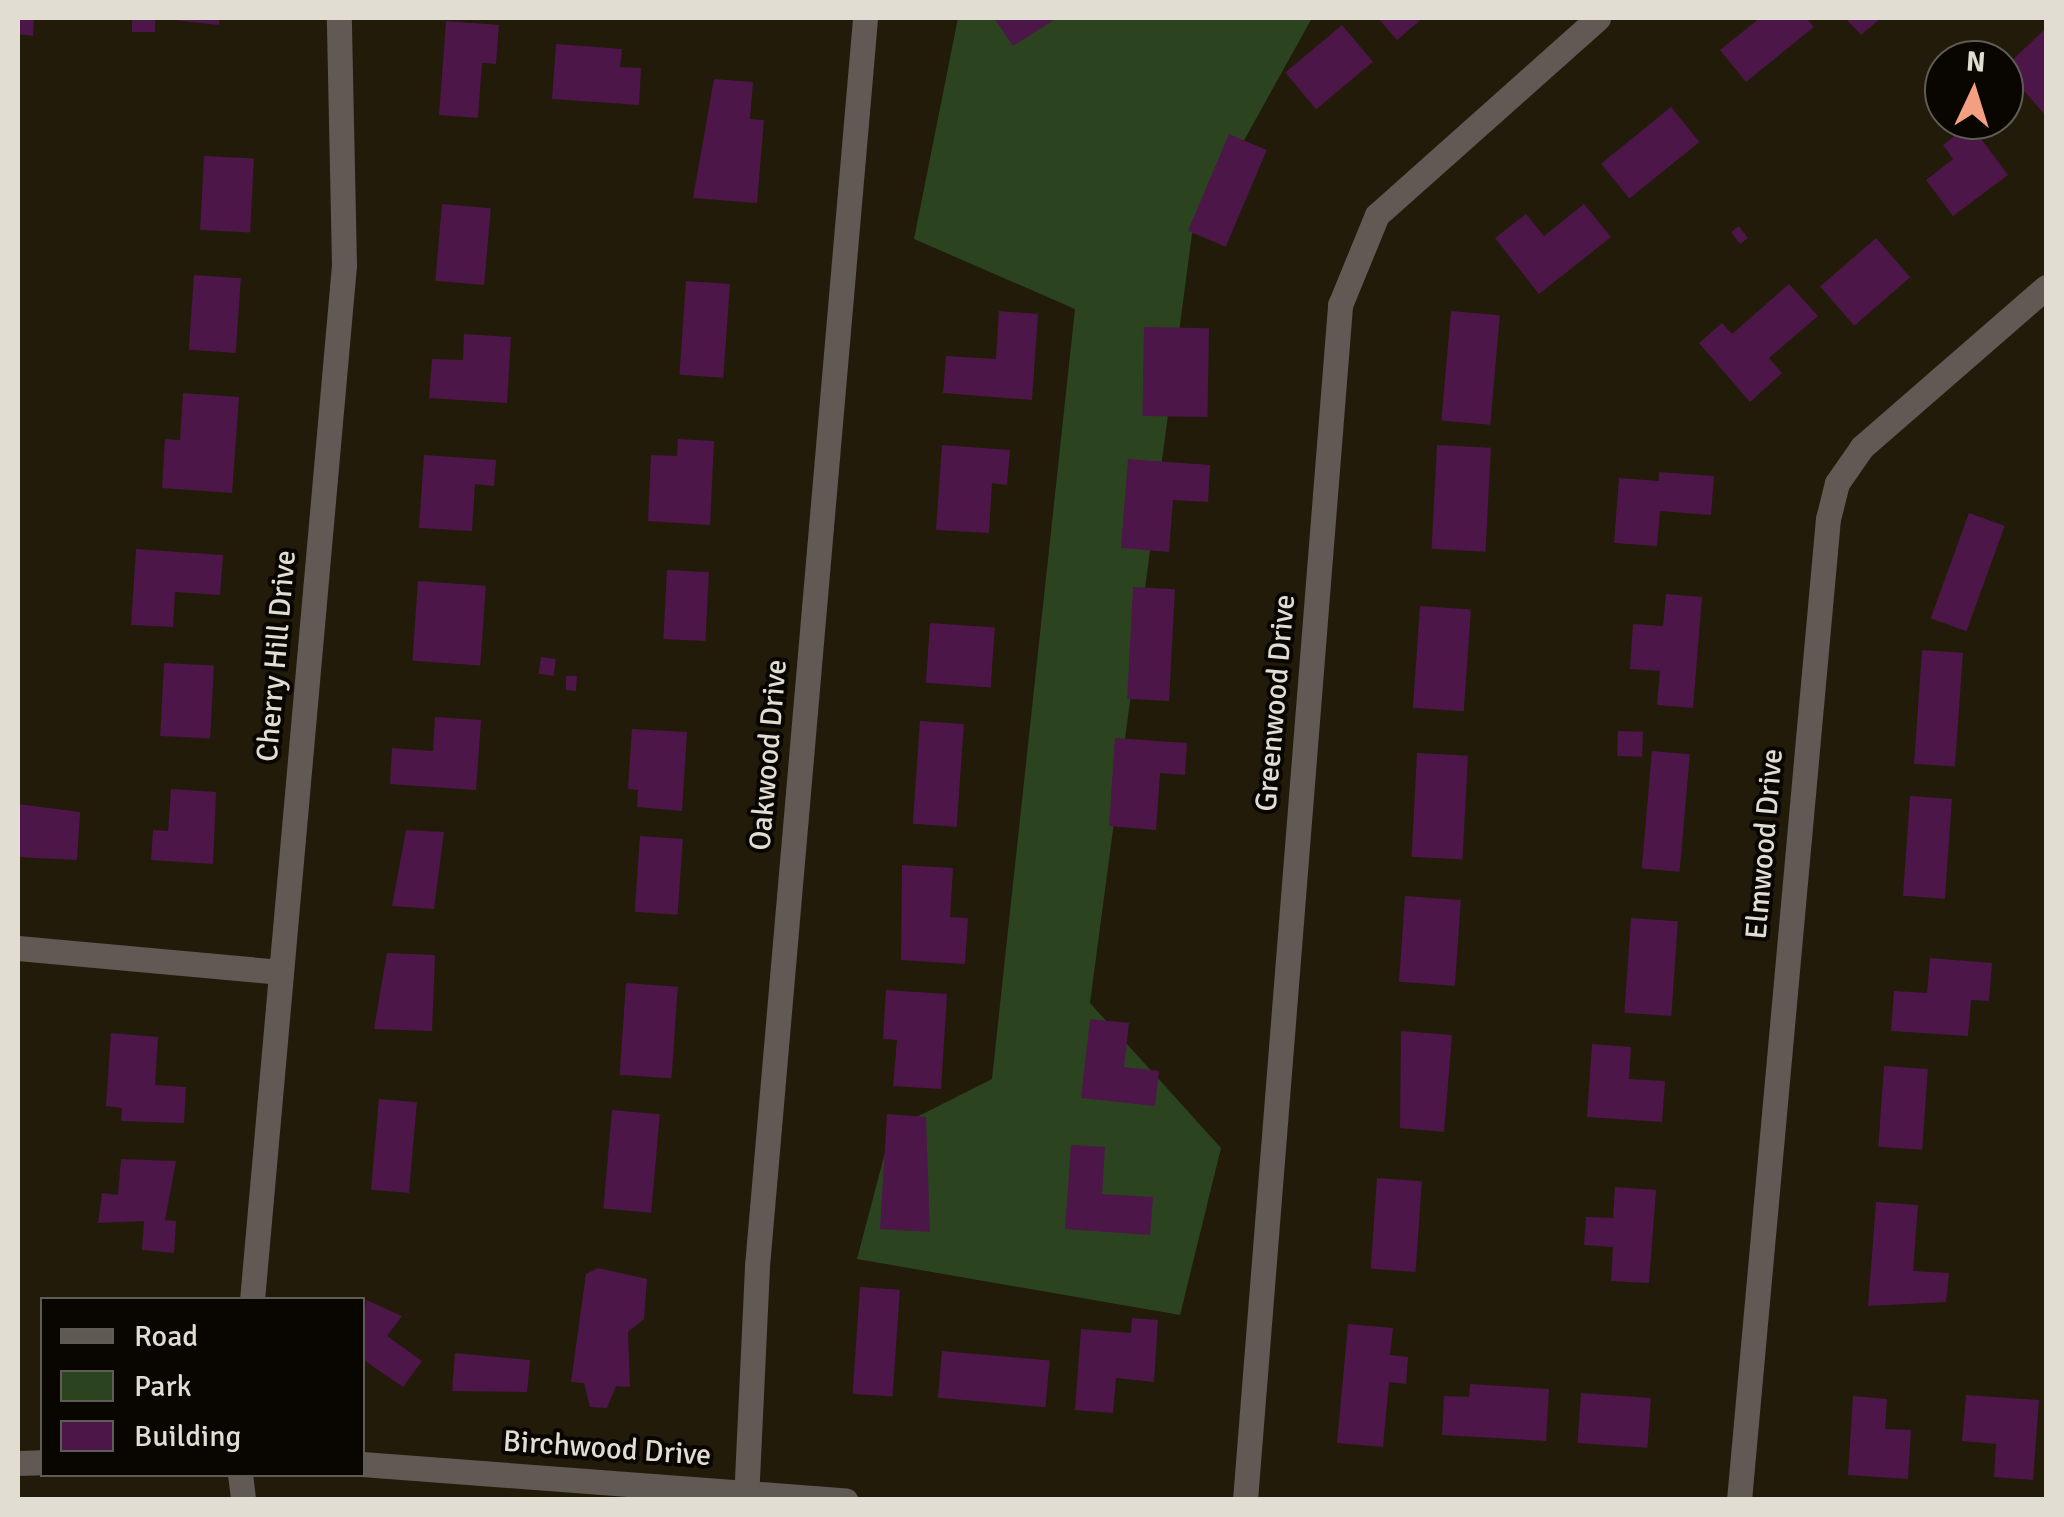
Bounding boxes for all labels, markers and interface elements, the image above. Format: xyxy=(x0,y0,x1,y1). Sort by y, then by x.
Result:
north arrow xyxy=(1924,40,2024,140)
text: N xyxy=(1965,44,1987,80)
street label: Cherry Hill Drive xyxy=(250,549,304,763)
street label: Greenwood Drive xyxy=(1249,593,1303,813)
street label: Oakwood Drive xyxy=(743,658,795,852)
street label: Elmwood Drive xyxy=(1739,747,1791,941)
legend xyxy=(40,1297,365,1477)
text: Road xyxy=(134,1318,198,1355)
text: Park xyxy=(134,1368,192,1405)
text: Building xyxy=(134,1418,241,1455)
street label: Birchwood Drive xyxy=(502,1424,712,1474)

